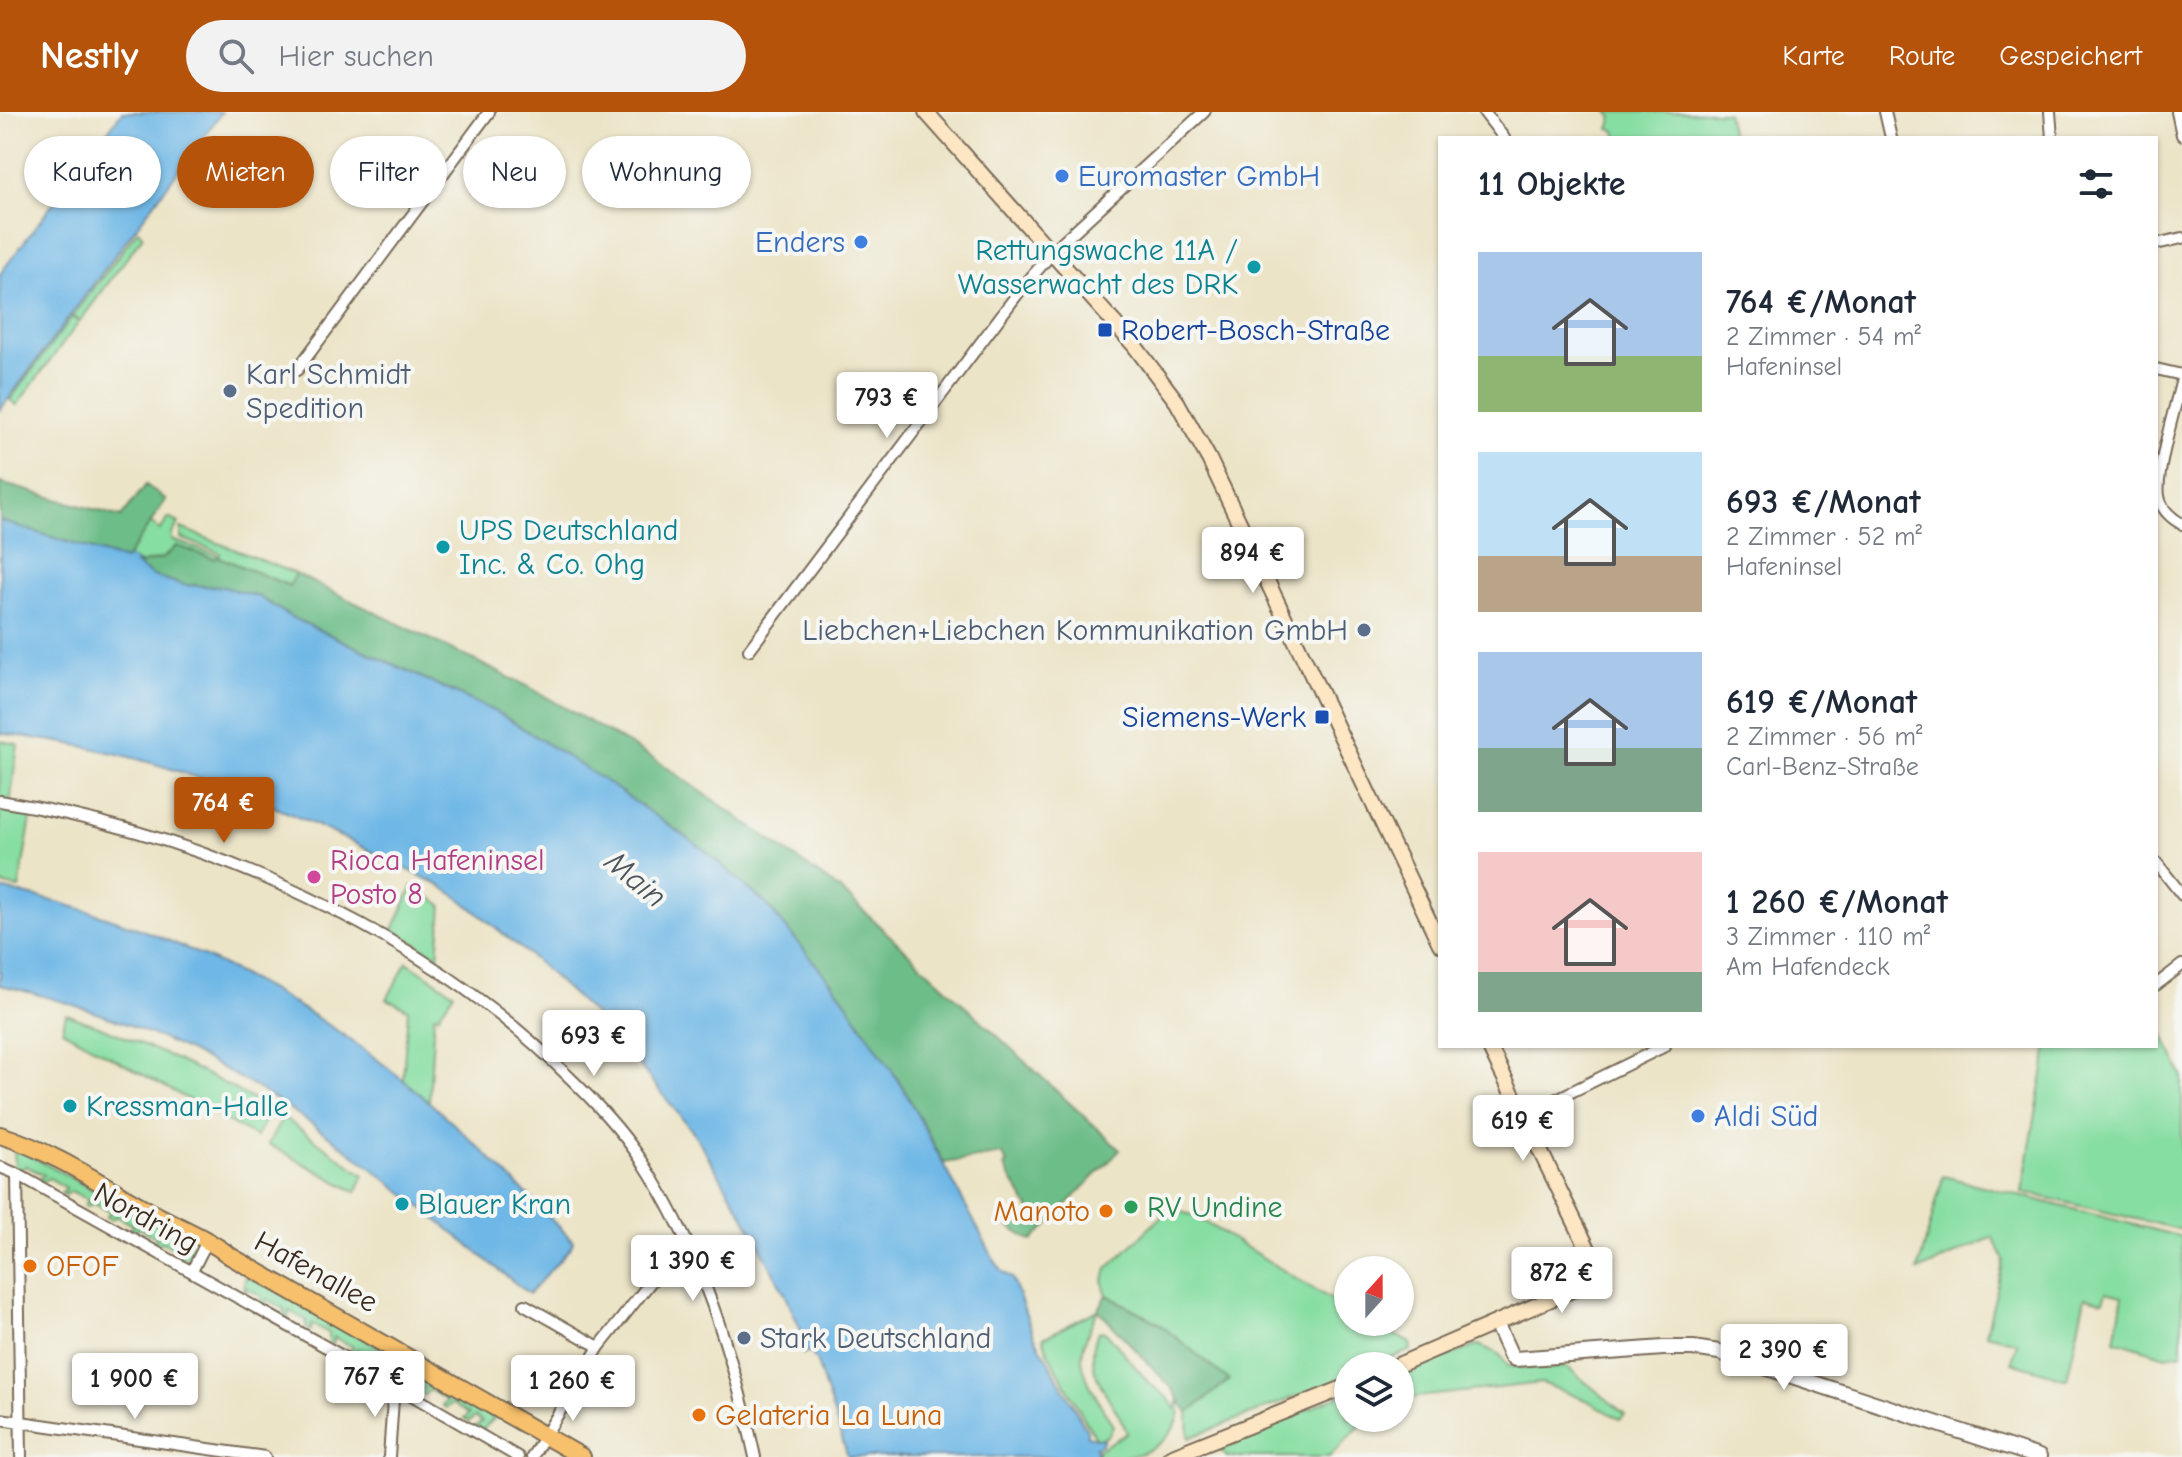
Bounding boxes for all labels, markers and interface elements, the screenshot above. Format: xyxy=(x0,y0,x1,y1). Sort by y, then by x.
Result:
search box xyxy=(186,20,746,92)
text: Nestly xyxy=(40,34,138,78)
icon: search xyxy=(214,34,258,78)
text: Hier suchen xyxy=(278,39,434,74)
text: Karte xyxy=(1782,40,1845,72)
text: Route xyxy=(1889,40,1955,72)
text: Gespeichert xyxy=(1999,40,2142,72)
chip: Kaufen xyxy=(24,136,161,208)
chip: Mieten xyxy=(177,136,314,208)
chip: Filter xyxy=(330,136,447,208)
chip: Neu xyxy=(463,136,566,208)
chip: Wohnung xyxy=(582,136,751,208)
place label: Euromaster GmbH xyxy=(1078,159,1320,194)
icon: filters xyxy=(2074,162,2118,206)
text: 11 Objekte xyxy=(1478,164,1626,204)
marker: Euromaster GmbH xyxy=(1053,167,1071,185)
place label: Enders xyxy=(755,225,845,260)
marker: Enders xyxy=(852,233,870,251)
place label: Rettungswache 11A / Wasserwacht des DRK xyxy=(958,233,1238,302)
marker: Rettungswache 11A / Wasserwacht des DRK xyxy=(1245,258,1263,276)
text: 764 €/Monat xyxy=(1726,282,1916,322)
icon: home xyxy=(1542,284,1638,380)
place label: Robert-Bosch-Straße xyxy=(1121,313,1390,348)
marker: Robert-Bosch-Straße xyxy=(1096,321,1114,339)
text: 2 Zimmer · 54 m² xyxy=(1726,322,1921,352)
text: Hafeninsel xyxy=(1726,352,1842,382)
place label: Karl Schmidt Spedition xyxy=(246,357,411,426)
pin: 793 € xyxy=(831,372,943,440)
marker: Karl Schmidt Spedition xyxy=(221,382,239,400)
text: 793 € xyxy=(855,383,919,413)
text: 693 €/Monat xyxy=(1726,482,1921,522)
icon: home xyxy=(1542,484,1638,580)
place label: UPS Deutschland Inc. & Co. Ohg xyxy=(459,513,678,582)
text: 2 Zimmer · 52 m² xyxy=(1726,522,1922,552)
pin: 894 € xyxy=(1197,527,1309,595)
marker: UPS Deutschland Inc. & Co. Ohg xyxy=(434,538,452,556)
text: 894 € xyxy=(1220,538,1286,568)
text: Hafeninsel xyxy=(1726,552,1842,582)
place label: Liebchen+Liebchen Kommunikation GmbH xyxy=(802,613,1348,648)
marker: Liebchen+Liebchen Kommunikation GmbH xyxy=(1355,621,1373,639)
text: 619 €/Monat xyxy=(1726,682,1917,722)
icon: home xyxy=(1542,684,1638,780)
place label: Siemens-Werk xyxy=(1122,700,1306,735)
marker: Siemens-Werk xyxy=(1313,708,1331,726)
text: 2 Zimmer · 56 m² xyxy=(1726,722,1922,752)
text: Carl-Benz-Straße xyxy=(1726,752,1919,782)
pin: 764 € xyxy=(168,777,280,845)
text: 764 € xyxy=(192,788,256,818)
water label: Main xyxy=(597,842,674,915)
place label: Rioca Hafeninsel Posto 8 xyxy=(330,843,545,912)
marker: Rioca Hafeninsel Posto 8 xyxy=(305,868,323,886)
text: 1 260 €/Monat xyxy=(1726,882,1948,922)
icon: home xyxy=(1542,884,1638,980)
text: 3 Zimmer · 110 m² xyxy=(1726,922,1930,952)
text: Am Hafendeck xyxy=(1726,952,1890,982)
pin: 693 € xyxy=(538,1010,650,1078)
text: 693 € xyxy=(560,1021,628,1051)
place label: Kressman-Halle xyxy=(86,1089,288,1124)
pin: 619 € xyxy=(1467,1095,1579,1163)
marker: Kressman-Halle xyxy=(61,1097,79,1115)
place label: Aldi Süd xyxy=(1714,1099,1819,1134)
text: 619 € xyxy=(1491,1106,1555,1136)
marker: Aldi Süd xyxy=(1689,1107,1707,1125)
street label: Nordring xyxy=(88,1175,204,1261)
place label: Blauer Kran xyxy=(418,1187,571,1222)
place label: RV Undine xyxy=(1147,1190,1283,1225)
place label: Manoto xyxy=(994,1194,1090,1229)
marker: Blauer Kran xyxy=(393,1195,411,1213)
marker: RV Undine xyxy=(1122,1198,1140,1216)
marker: Manoto xyxy=(1097,1202,1115,1220)
street label: Hafenallee xyxy=(248,1224,384,1320)
pin: 1 390 € xyxy=(619,1235,767,1303)
text: 1 390 € xyxy=(649,1246,737,1276)
pin: 872 € xyxy=(1506,1247,1618,1315)
place label: OFOF xyxy=(46,1249,119,1284)
north arrow xyxy=(1334,1256,1414,1336)
map controls xyxy=(1334,1256,1414,1432)
marker: OFOF xyxy=(21,1257,39,1275)
text: 872 € xyxy=(1529,1258,1595,1288)
place label: Stark Deutschland xyxy=(760,1321,991,1356)
pin: 2 390 € xyxy=(1710,1324,1858,1392)
marker: Stark Deutschland xyxy=(735,1329,753,1347)
text: 2 390 € xyxy=(1739,1335,1829,1365)
pin: 767 € xyxy=(319,1351,431,1419)
button: layers xyxy=(1334,1352,1414,1432)
pin: 1 900 € xyxy=(61,1353,209,1421)
pin: 1 260 € xyxy=(499,1355,647,1423)
text: 767 € xyxy=(343,1362,407,1392)
text: 1 900 € xyxy=(90,1364,180,1394)
text: 1 260 € xyxy=(529,1366,617,1396)
place label: Gelateria La Luna xyxy=(715,1398,943,1433)
marker: Gelateria La Luna xyxy=(690,1406,708,1424)

